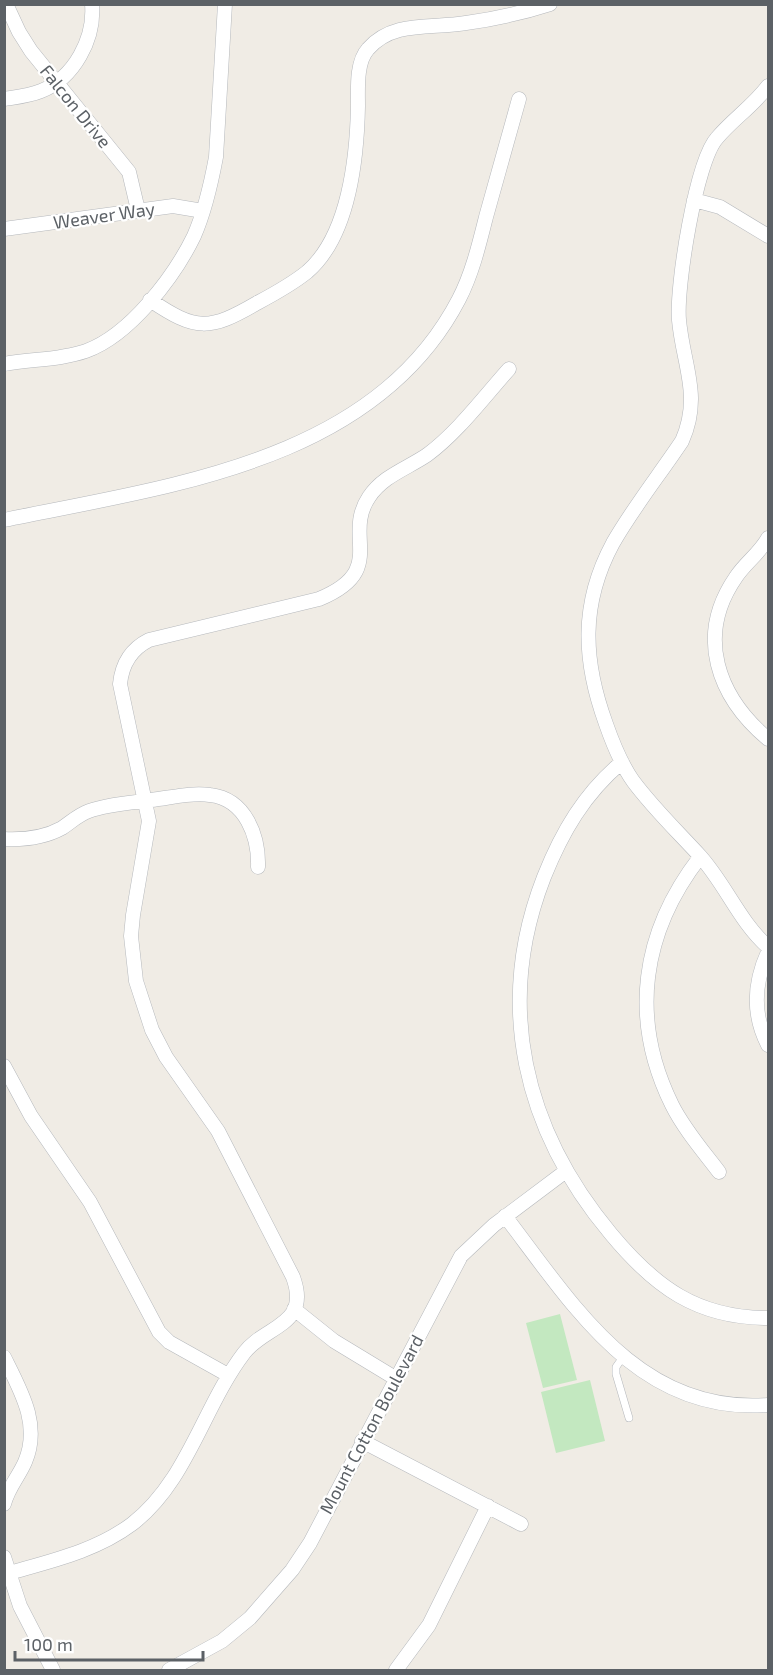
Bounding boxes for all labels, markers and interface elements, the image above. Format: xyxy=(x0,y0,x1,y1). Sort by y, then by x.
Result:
street label: Falcon Drive xyxy=(36,60,116,152)
street label: Weaver Way xyxy=(52,197,157,233)
street label: Mount Cotton Boulevard xyxy=(314,1331,428,1517)
scale bar xyxy=(15,1624,202,1662)
text: 100 m xyxy=(24,1633,73,1655)

